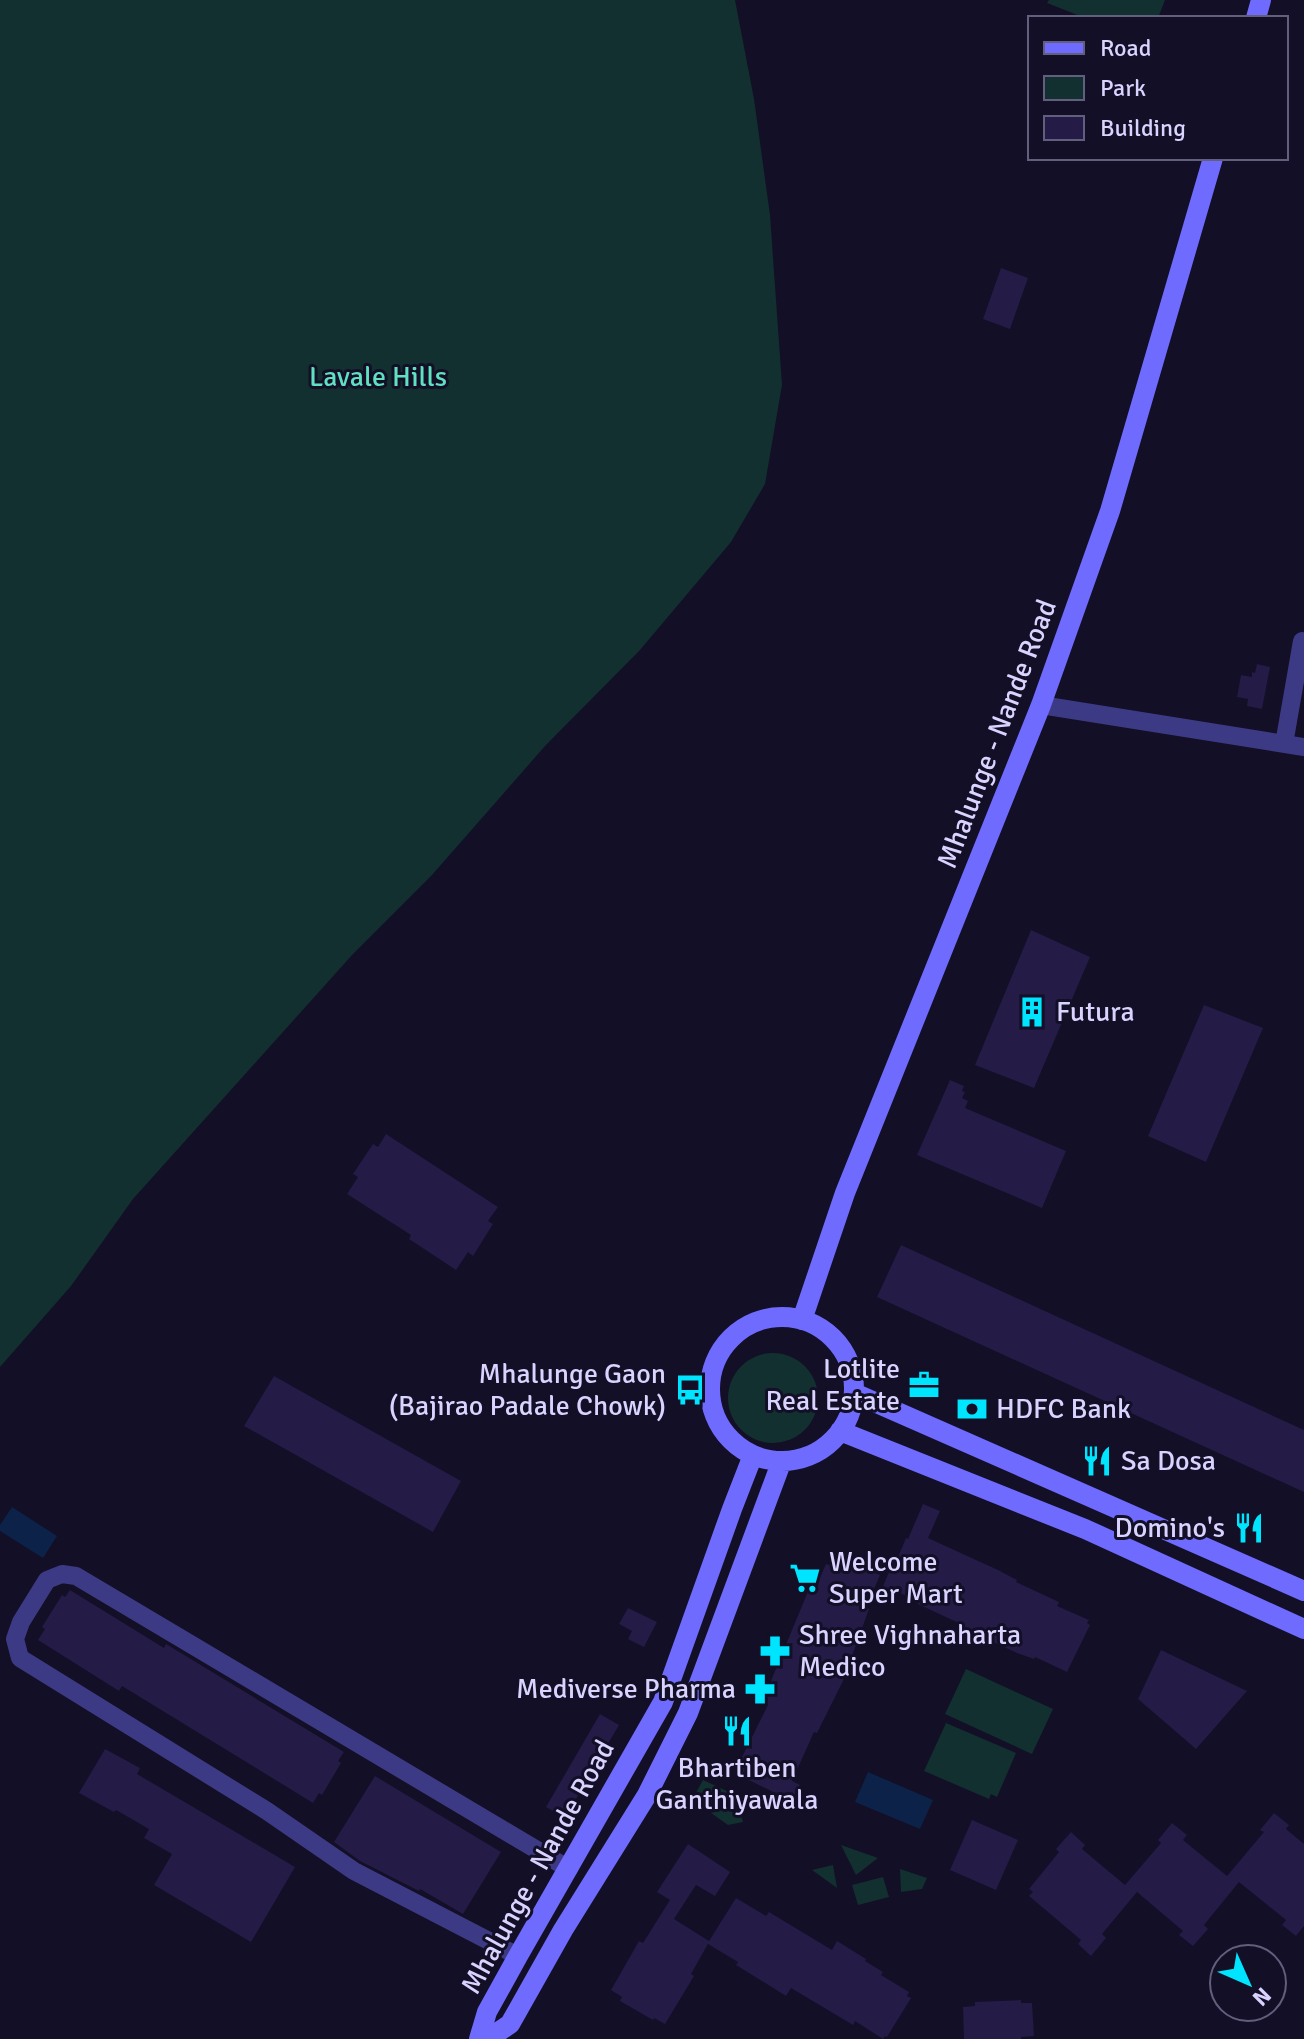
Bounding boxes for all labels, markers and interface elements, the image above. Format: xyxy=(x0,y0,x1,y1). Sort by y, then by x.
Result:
legend xyxy=(1028,16,1288,160)
text: Road xyxy=(1100,33,1151,63)
text: Park xyxy=(1100,73,1146,103)
text: Building xyxy=(1100,113,1186,143)
park label: Lavale Hills xyxy=(309,360,447,394)
street label: Mhalunge - Nande Road xyxy=(930,595,1064,873)
building icon: Futura xyxy=(1015,995,1049,1029)
place label: Futura xyxy=(1056,995,1135,1029)
place label: Lotlite Real Estate xyxy=(766,1352,900,1418)
place label: Mhalunge Gaon (Bajirao Padale Chowk) xyxy=(389,1357,666,1423)
office icon: Lotlite Real Estate xyxy=(907,1368,941,1402)
bus stop icon: Mhalunge Gaon (Bajirao Padale Chowk) xyxy=(673,1373,707,1407)
bank icon: HDFC Bank xyxy=(955,1392,989,1426)
place label: HDFC Bank xyxy=(996,1392,1131,1426)
restaurant icon: Sa Dosa xyxy=(1080,1444,1114,1478)
place label: Sa Dosa xyxy=(1121,1444,1216,1478)
place label: Domino's xyxy=(1115,1511,1225,1545)
restaurant icon: Domino's xyxy=(1232,1511,1266,1545)
place label: Welcome Super Mart xyxy=(829,1545,963,1611)
supermarket icon: Welcome Super Mart xyxy=(788,1561,822,1595)
place label: Shree Vighnaharta Medico xyxy=(799,1618,1021,1684)
pharmacy icon: Shree Vighnaharta Medico xyxy=(758,1634,792,1668)
place label: Mediverse Pharma xyxy=(516,1672,736,1706)
pharmacy icon: Mediverse Pharma xyxy=(743,1672,777,1706)
restaurant icon: Bhartiben Ganthiyawala xyxy=(720,1714,754,1748)
street label: Mhalunge - Nande Road xyxy=(454,1734,622,2000)
place label: Bhartiben Ganthiyawala xyxy=(655,1751,819,1817)
north arrow xyxy=(1208,1943,1288,2023)
text: N xyxy=(1247,1982,1277,2012)

